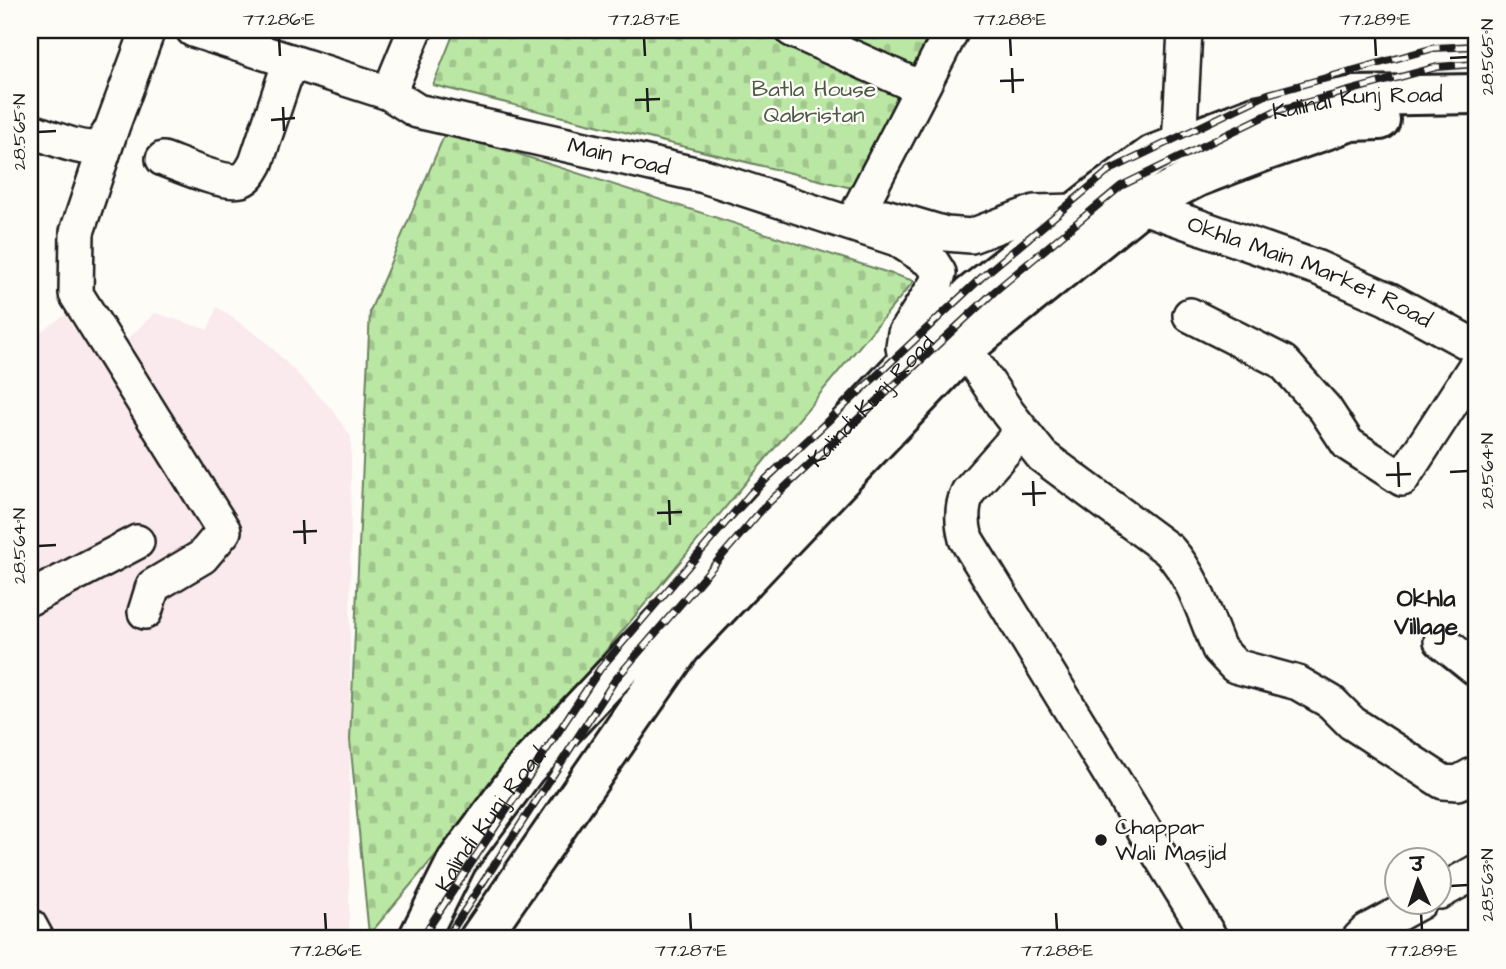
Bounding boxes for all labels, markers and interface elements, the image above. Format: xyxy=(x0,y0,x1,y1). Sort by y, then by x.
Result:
text: 77.286°E xyxy=(243,7,316,32)
text: 77.287°E xyxy=(608,7,681,32)
text: 77.288°E xyxy=(974,7,1047,32)
text: 77.289°E xyxy=(1339,7,1411,32)
text: 28.565°N xyxy=(1475,19,1500,95)
park label: Batla House Qabristan xyxy=(752,73,876,131)
street label: Kalindi Kunj Road xyxy=(1269,79,1443,128)
text: 28.565°N xyxy=(7,94,32,170)
street label: Main road xyxy=(564,130,673,184)
street label: Okhla Main Market Road xyxy=(1183,208,1438,336)
street label: Kalindi Kunj Road xyxy=(801,327,942,475)
text: 28.564°N xyxy=(1475,433,1500,509)
text: 28.564°N xyxy=(7,508,32,584)
district label: Okhla Village xyxy=(1393,582,1458,645)
street label: Kalindi Kunj Road xyxy=(428,740,554,898)
place label: Chappar Wali Masjid xyxy=(1115,811,1226,869)
marker: Chappar Wali Masjid xyxy=(1093,832,1109,848)
north arrow xyxy=(1384,846,1454,916)
text: 28.563°N xyxy=(1475,849,1500,921)
text: उ xyxy=(1408,852,1427,879)
text: 77.286°E xyxy=(290,938,363,963)
text: 77.287°E xyxy=(655,938,728,963)
text: 77.288°E xyxy=(1021,938,1094,963)
text: 77.289°E xyxy=(1386,938,1458,963)

